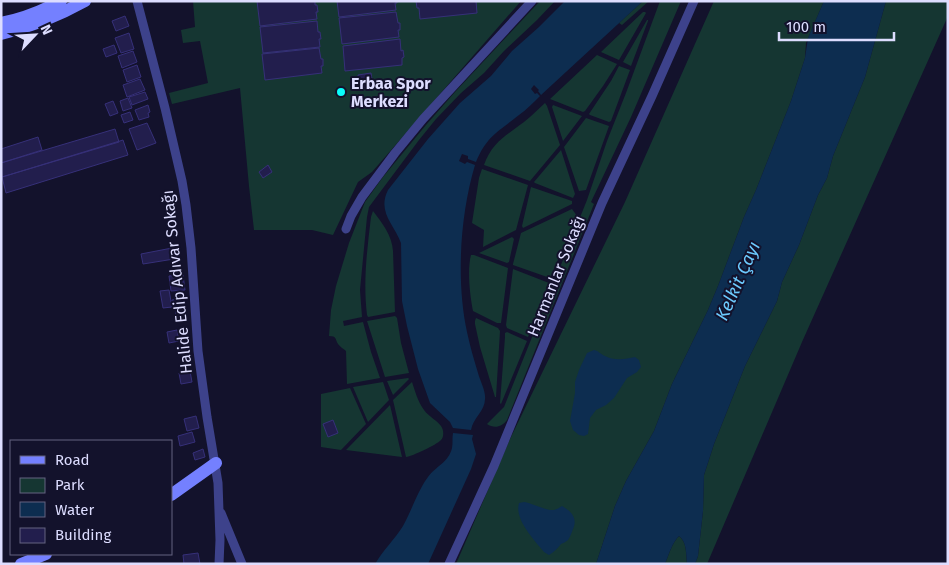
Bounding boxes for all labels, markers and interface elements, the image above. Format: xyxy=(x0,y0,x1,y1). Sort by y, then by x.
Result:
north arrow xyxy=(10,10,60,60)
scale bar xyxy=(779,10,894,42)
text: 100 m xyxy=(786,18,826,36)
text: N xyxy=(37,22,56,38)
place label: Erbaa Spor Merkezi xyxy=(351,74,431,111)
marker: Erbaa Spor Merkezi xyxy=(335,86,347,98)
street label: Halide Edip Adıvar Sokağı xyxy=(158,189,196,375)
street label: Harmanlar Sokağı xyxy=(523,213,589,339)
water label: Kelkit Çayı xyxy=(711,238,765,324)
legend xyxy=(10,440,172,555)
text: Road xyxy=(55,451,90,469)
text: Park xyxy=(55,476,85,494)
text: Water xyxy=(55,501,94,519)
text: Building xyxy=(55,526,111,544)

